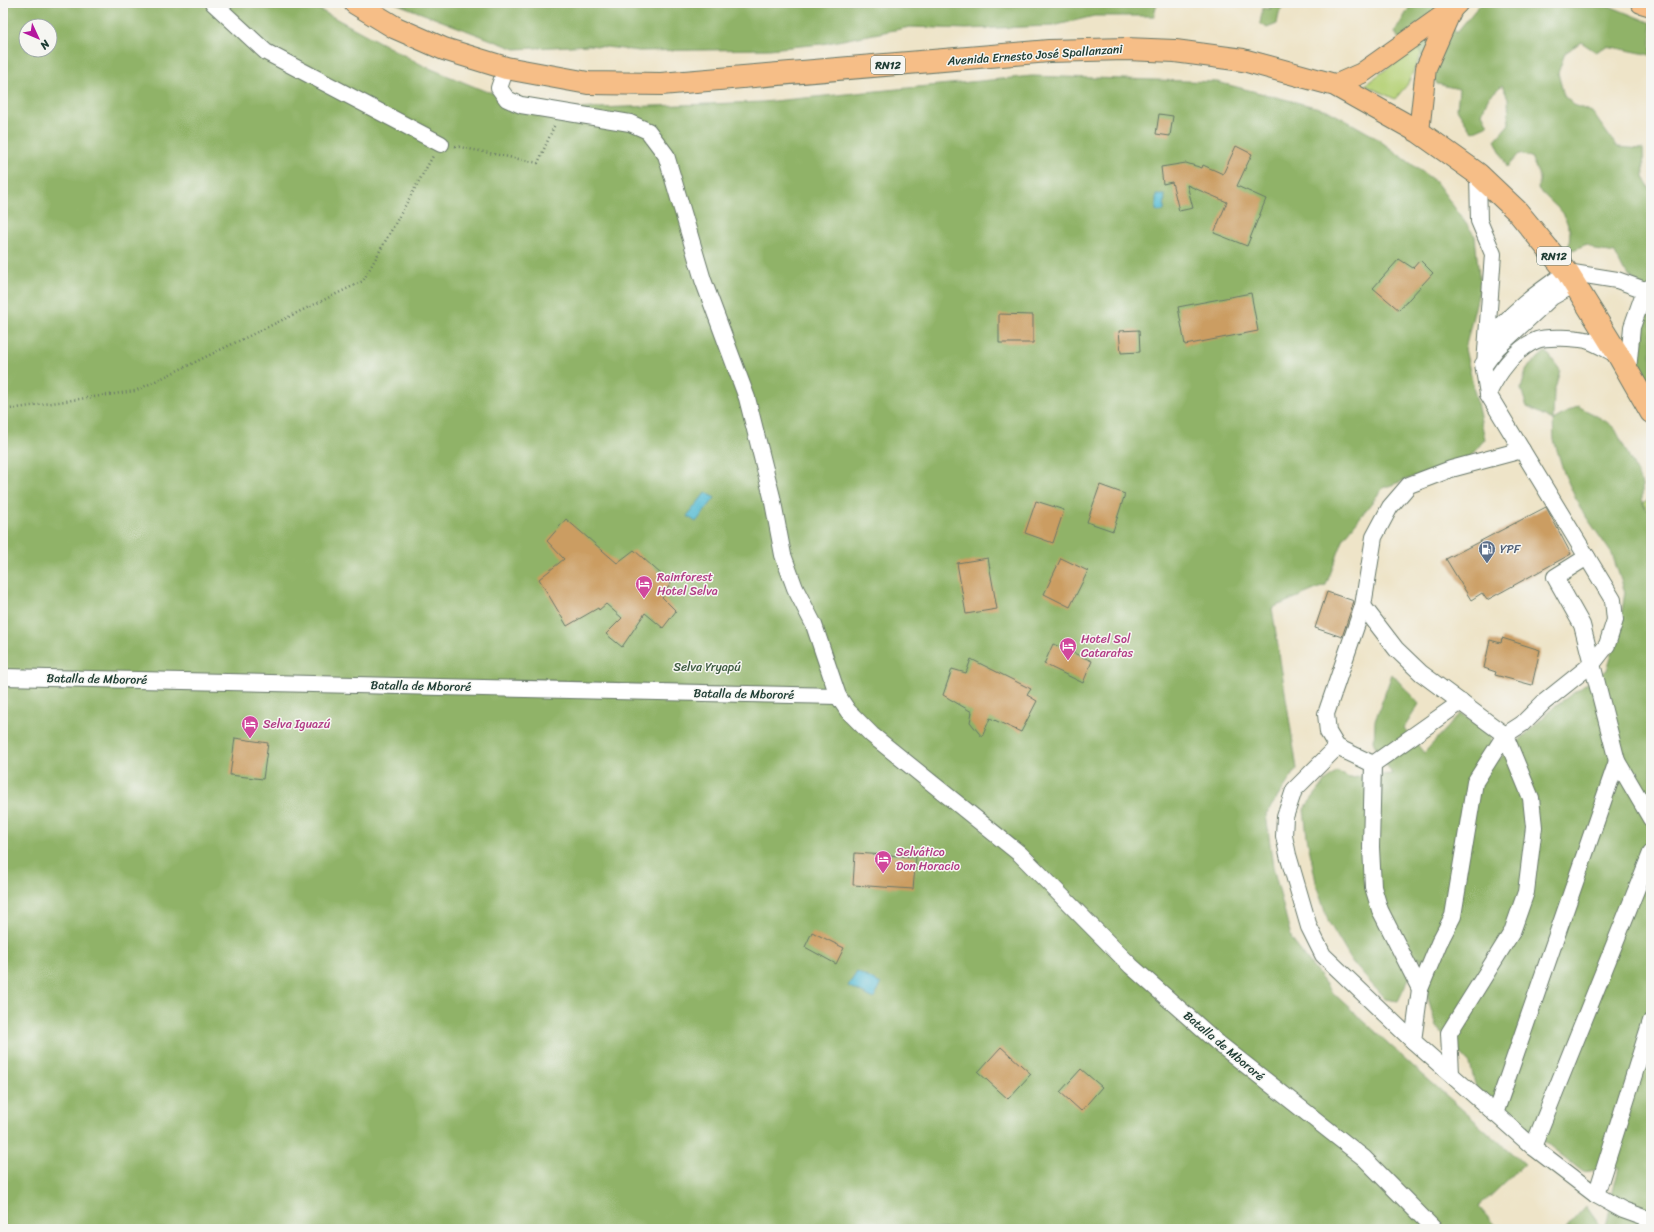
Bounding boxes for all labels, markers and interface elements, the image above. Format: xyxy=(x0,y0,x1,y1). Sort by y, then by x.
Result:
north arrow xyxy=(18,18,58,58)
text: N xyxy=(35,35,55,54)
street label: Avenida Ernesto José Spallanzani xyxy=(946,38,1124,72)
road number: RN12 xyxy=(871,56,905,74)
road number: RN12 xyxy=(1537,247,1571,265)
place label: YPF xyxy=(1500,538,1522,560)
fuel station icon: YPF xyxy=(1477,539,1497,564)
place label: Rainforest Hotel Selva xyxy=(657,566,718,602)
hotel icon: Rainforest Hotel Selva xyxy=(634,574,654,599)
place label: Hotel Sol Cataratas xyxy=(1081,628,1134,664)
hotel icon: Hotel Sol Cataratas xyxy=(1058,636,1078,661)
park label: Selva Yryapú xyxy=(673,656,741,678)
street label: Batalla de Mbororé xyxy=(46,667,148,691)
street label: Batalla de Mbororé xyxy=(370,674,472,698)
street label: Batalla de Mbororé xyxy=(693,682,795,706)
place label: Selva Iguazú xyxy=(263,713,331,735)
hotel icon: Selva Iguazú xyxy=(240,714,260,739)
place label: Selvático Don Horacio xyxy=(896,841,960,877)
hotel icon: Selvático Don Horacio xyxy=(873,849,893,874)
street label: Batalla de Mbororé xyxy=(1178,1005,1270,1087)

